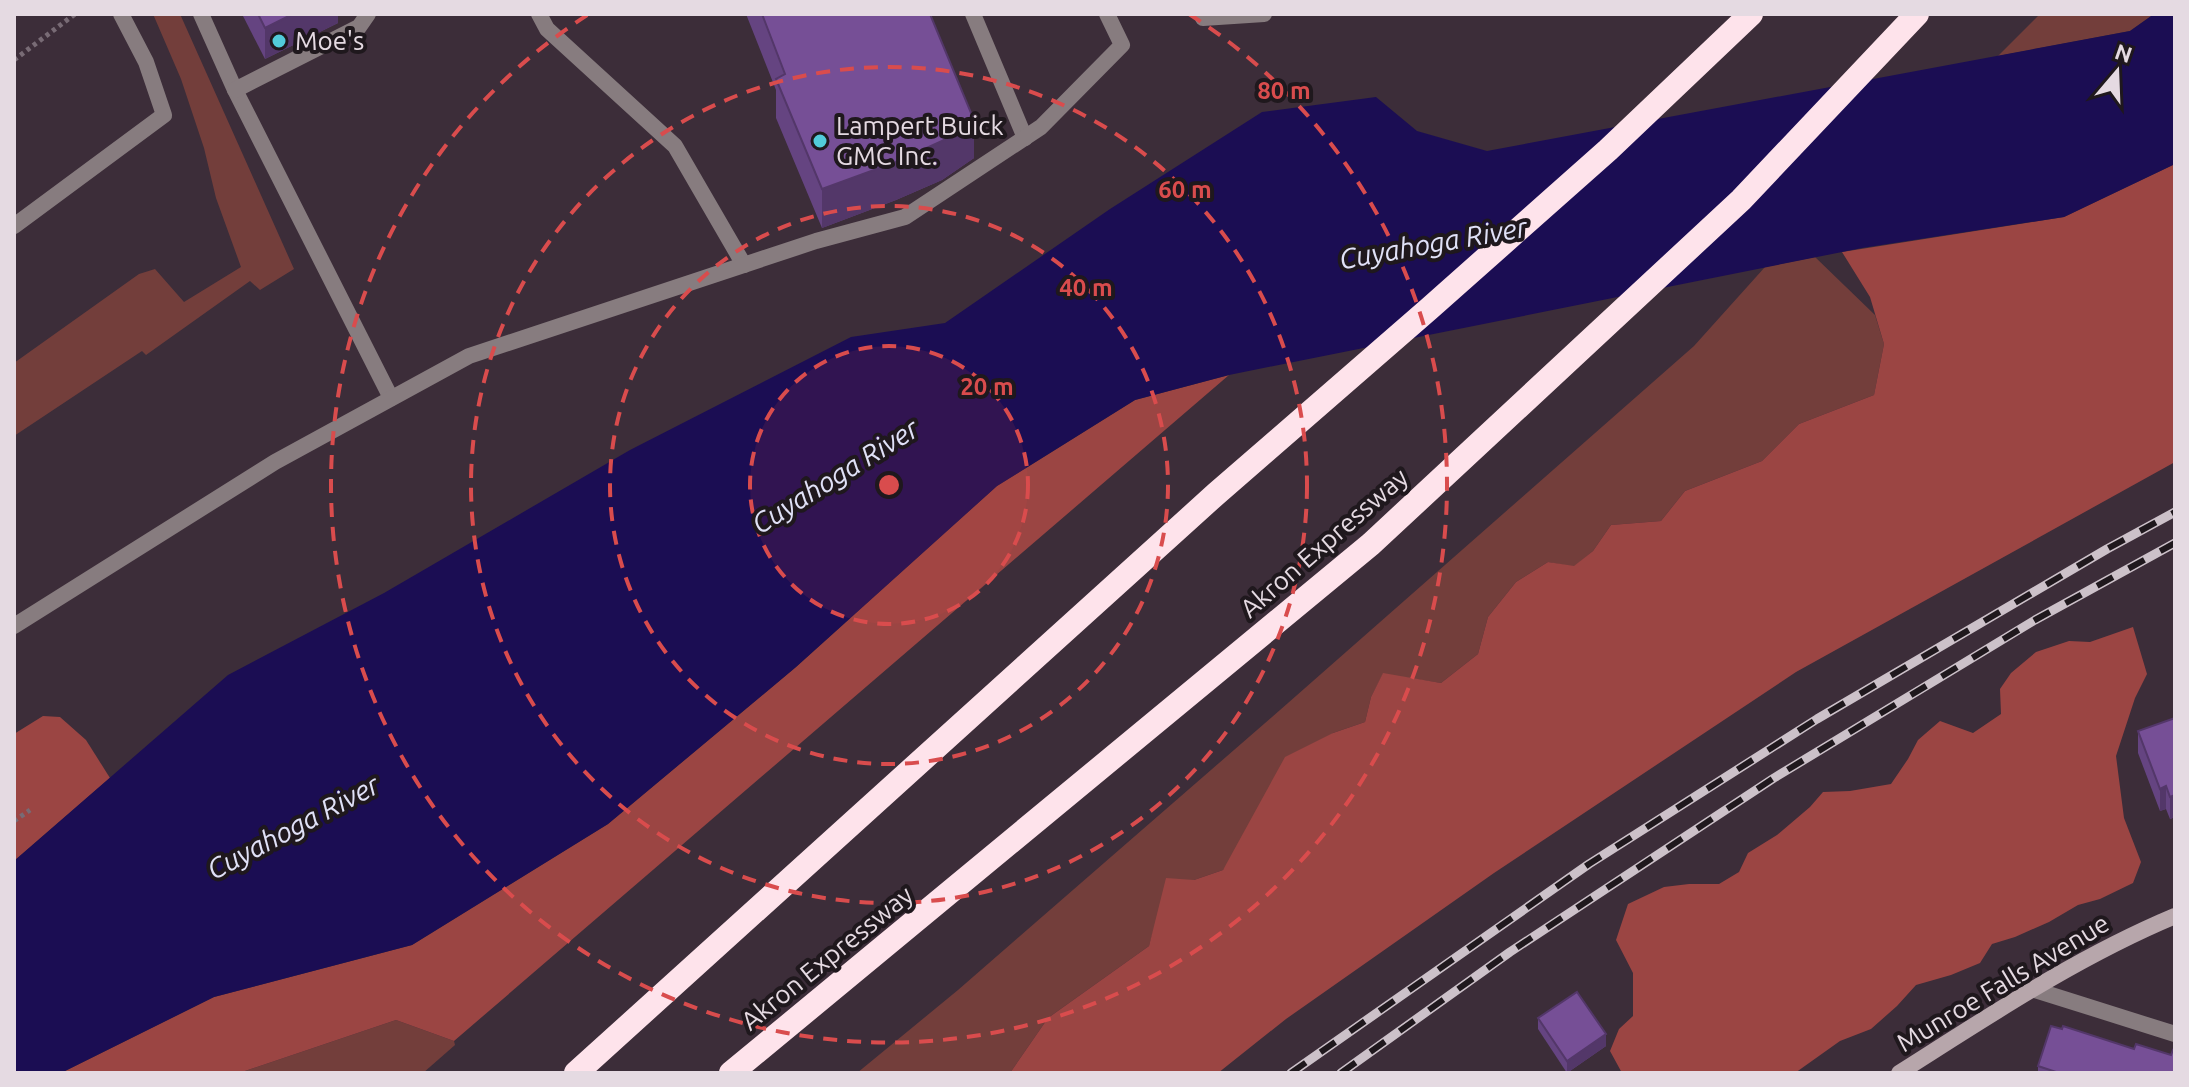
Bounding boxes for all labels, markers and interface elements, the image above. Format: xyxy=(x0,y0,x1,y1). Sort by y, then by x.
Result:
place label: Moe's xyxy=(295,26,364,55)
marker: Moe's xyxy=(270,32,288,50)
north arrow xyxy=(2077,32,2157,112)
text: N xyxy=(2112,38,2136,67)
text: 80 m xyxy=(1257,77,1311,104)
place label: Lampert Buick GMC Inc. xyxy=(836,111,1004,170)
marker: Lampert Buick GMC Inc. xyxy=(811,132,829,150)
text: 60 m xyxy=(1158,176,1212,203)
water label: Cuyahoga River xyxy=(1336,210,1531,274)
text: 40 m xyxy=(1059,274,1113,301)
text: 20 m xyxy=(960,373,1014,400)
water label: Cuyahoga River xyxy=(746,411,925,539)
street label: Akron Expressway xyxy=(1234,462,1413,623)
centre of rings xyxy=(875,471,903,499)
water label: Cuyahoga River xyxy=(201,768,385,885)
street label: Akron Expressway xyxy=(735,880,918,1036)
street label: Munroe Falls Avenue xyxy=(1891,908,2114,1057)

